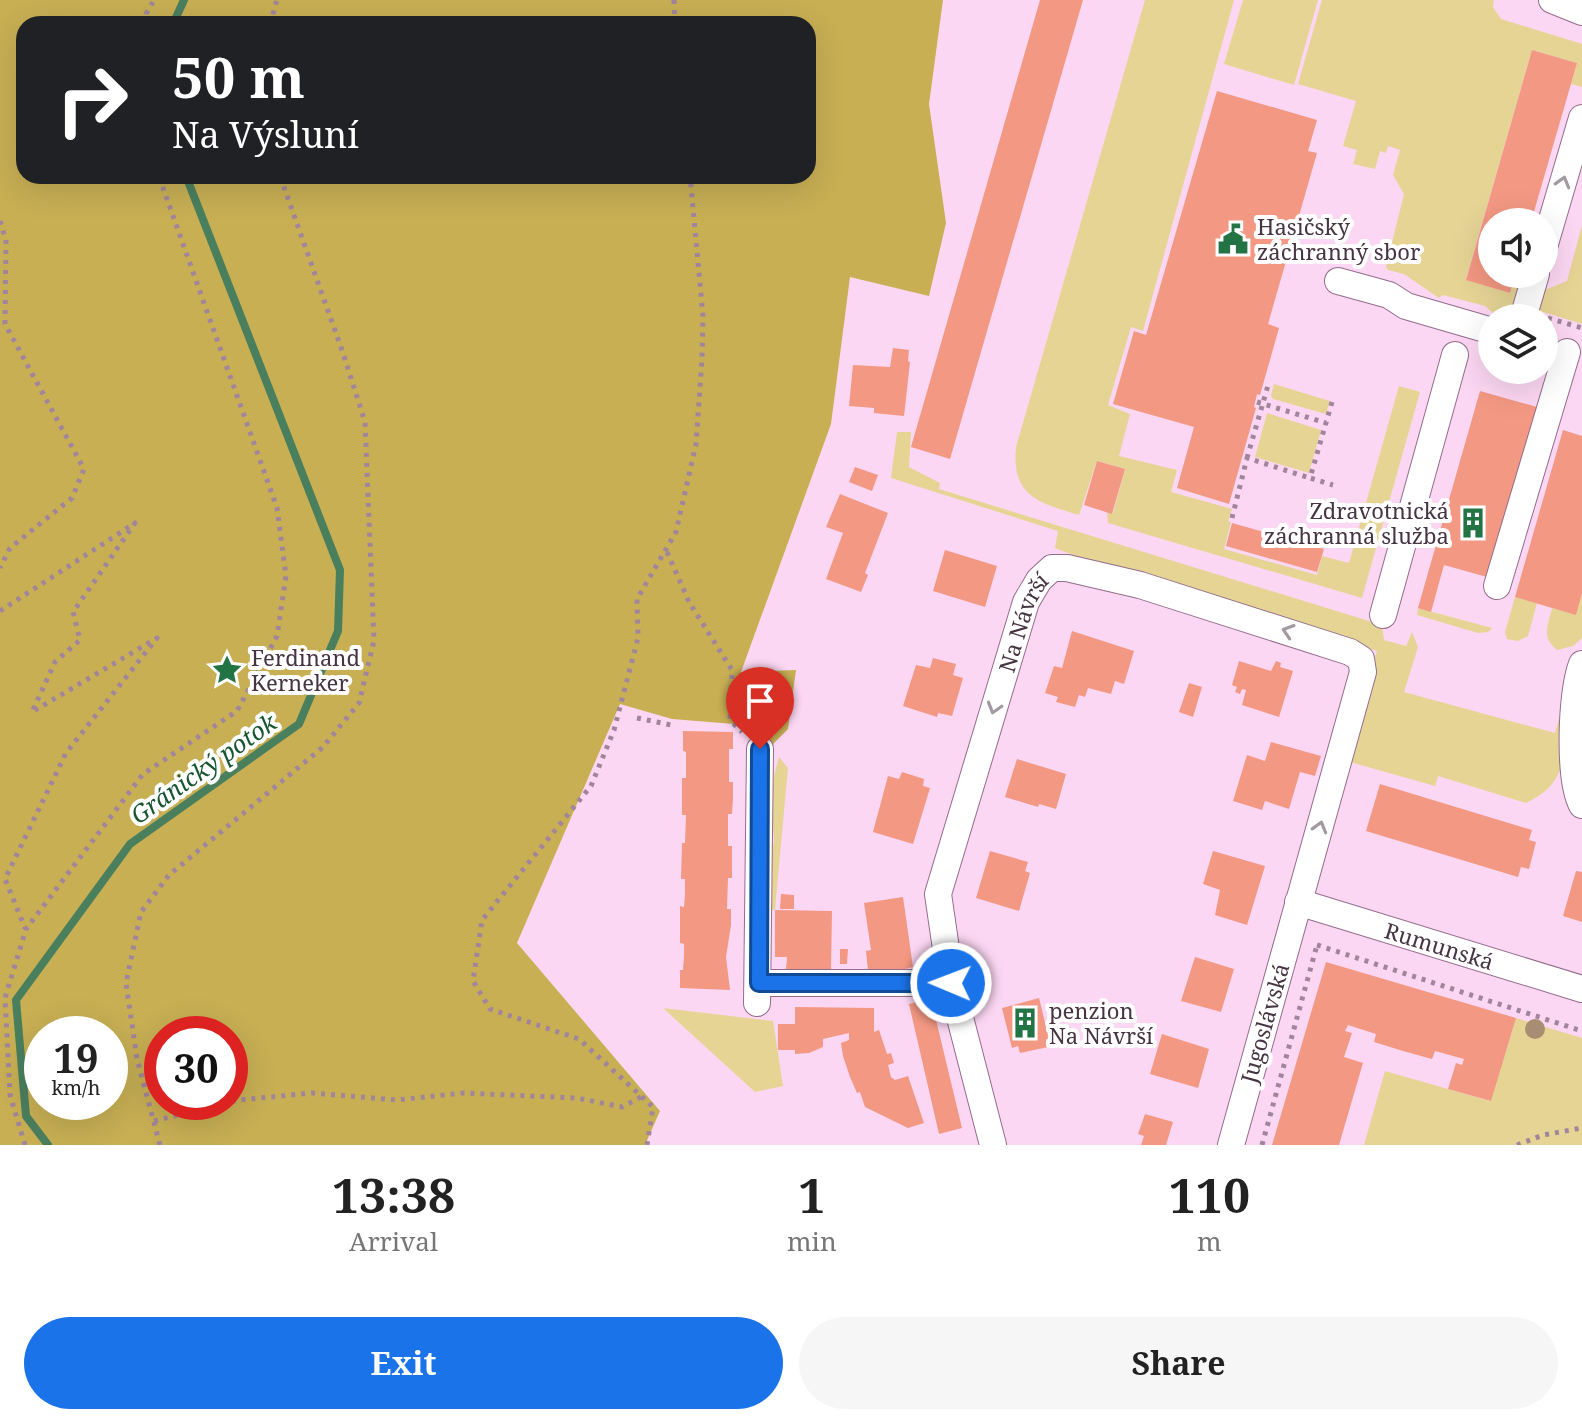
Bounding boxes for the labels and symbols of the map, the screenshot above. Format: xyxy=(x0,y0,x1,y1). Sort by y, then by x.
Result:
one-way arrow xyxy=(1554,176,1570,190)
place label: Hasičský záchranný sbor xyxy=(1257,211,1421,266)
public building icon: Hasičský záchranný sbor xyxy=(1216,222,1250,256)
place label: Zdravotnická záchranná služba xyxy=(1264,495,1449,550)
building icon: Zdravotnická záchranná služba xyxy=(1456,506,1490,540)
street label: Na Návrší xyxy=(991,565,1054,676)
one-way arrow xyxy=(1282,625,1296,641)
place label: Ferdinand Kerneker xyxy=(251,642,361,697)
place icon: Ferdinand Kerneker xyxy=(210,653,244,687)
pin xyxy=(726,667,794,749)
one-way arrow xyxy=(987,701,1003,715)
water label: Gránický potok xyxy=(123,705,284,831)
one-way arrow xyxy=(1310,820,1327,834)
street label: Rumunská xyxy=(1381,915,1498,976)
position arrow xyxy=(909,941,993,1025)
street label: Jugoslávská xyxy=(1232,960,1295,1087)
place label: penzion Na Návrší xyxy=(1049,995,1153,1050)
building icon: penzion Na Návrší xyxy=(1008,1006,1042,1040)
speed limit sign: 30 xyxy=(144,1016,248,1120)

